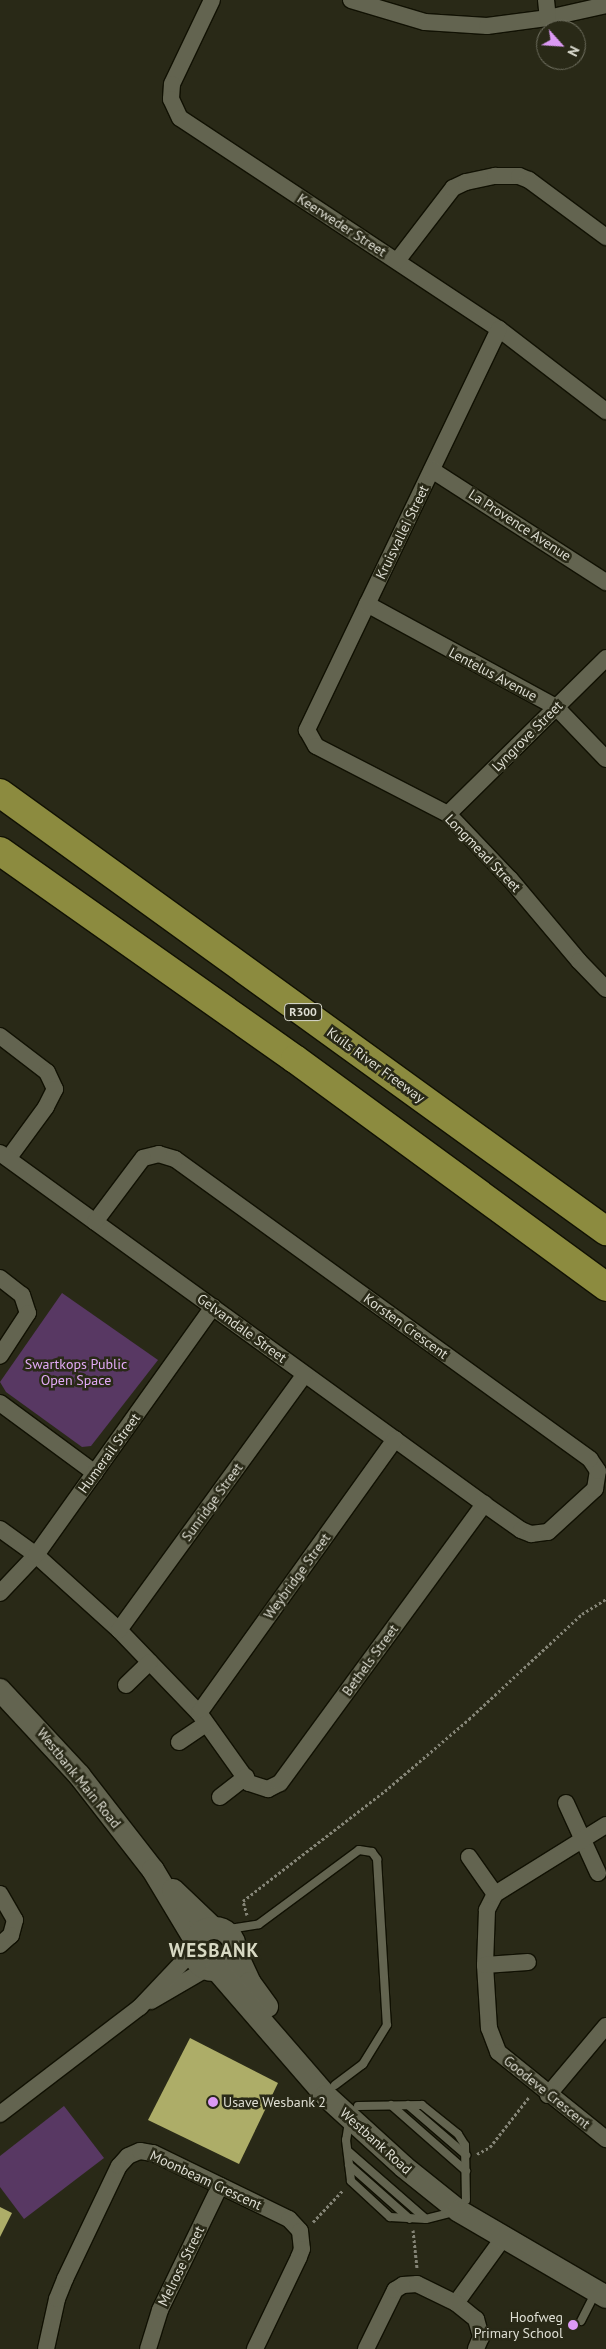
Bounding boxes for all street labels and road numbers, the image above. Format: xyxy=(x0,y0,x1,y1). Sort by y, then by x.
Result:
street label: Keerweder Street xyxy=(294,190,390,260)
street label: Kruisvallei Street xyxy=(372,482,432,582)
street label: La Provence Avenue xyxy=(466,486,574,564)
street label: Lentelus Avenue xyxy=(446,644,540,704)
street label: Lyngrove Street xyxy=(488,697,566,775)
street label: Longmead Street xyxy=(442,811,524,895)
road number: R300 xyxy=(283,1002,323,1022)
street label: Kuils River Freeway xyxy=(324,1024,428,1106)
street label: Gelvandale Street xyxy=(194,1290,290,1366)
street label: Korsten Crescent xyxy=(361,1290,451,1362)
street label: Humerail Street xyxy=(74,1410,144,1496)
street label: Sunridge Street xyxy=(178,1460,246,1544)
street label: Weybridge Street xyxy=(260,1530,334,1622)
street label: Bethels Street xyxy=(338,1621,402,1699)
street label: Westbank Main Road xyxy=(33,1724,125,1832)
street label: Goodeve Crescent xyxy=(500,2052,594,2132)
street label: Westbank Road xyxy=(337,2104,415,2178)
street label: Moonbeam Crescent xyxy=(147,2147,265,2213)
street label: Melrose Street xyxy=(154,2223,208,2309)

